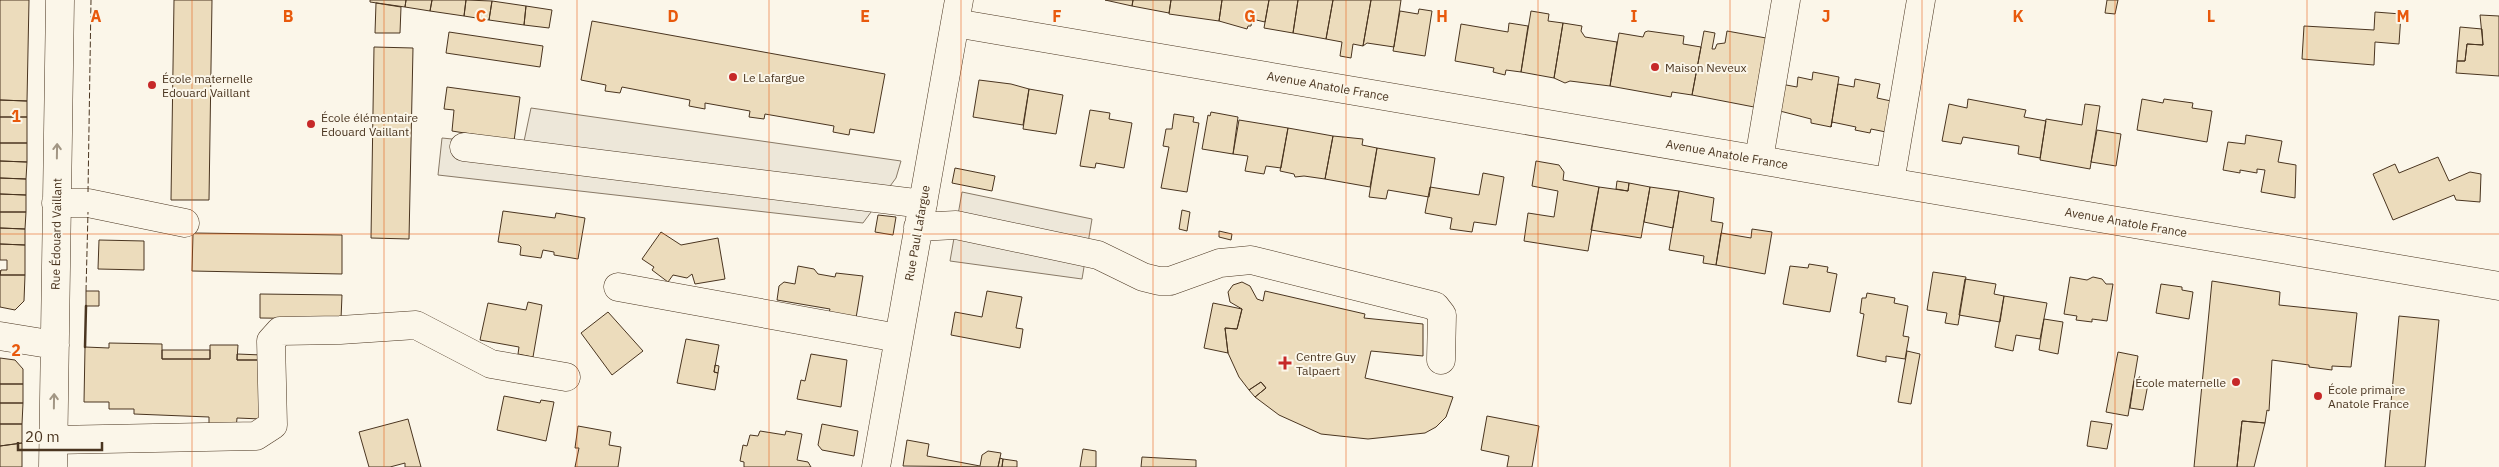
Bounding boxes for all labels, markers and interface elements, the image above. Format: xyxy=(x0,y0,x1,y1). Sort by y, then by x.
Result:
text: A xyxy=(91,6,102,26)
text: B xyxy=(283,6,294,26)
text: C xyxy=(476,6,486,26)
text: D xyxy=(667,6,679,26)
text: E xyxy=(860,6,870,26)
text: F xyxy=(1052,6,1062,26)
text: G xyxy=(1244,6,1256,26)
text: H xyxy=(1436,6,1448,26)
text: I xyxy=(1631,6,1638,26)
text: J xyxy=(1822,6,1830,26)
text: K xyxy=(2012,6,2024,26)
text: L xyxy=(2207,6,2215,26)
text: M xyxy=(2396,6,2410,26)
place label: Maison Neveux xyxy=(1665,60,1747,75)
marker: Maison Neveux xyxy=(1649,61,1661,73)
street label: Avenue Anatole France xyxy=(1266,68,1391,104)
place label: Le Lafargue xyxy=(743,70,805,85)
place label: École maternelle Edouard Vaillant xyxy=(162,71,253,100)
marker: Le Lafargue xyxy=(727,71,739,83)
marker: École maternelle Edouard Vaillant xyxy=(146,79,158,91)
text: 1 xyxy=(11,106,21,126)
place label: École élémentaire Edouard Vaillant xyxy=(321,110,419,139)
marker: École élémentaire Edouard Vaillant xyxy=(305,118,317,130)
street label: Avenue Anatole France xyxy=(1665,136,1790,172)
one-way arrow xyxy=(53,143,62,159)
street label: Rue Édouard Vaillant xyxy=(48,178,64,290)
street label: Rue Paul Lafargue xyxy=(901,184,933,282)
street label: Avenue Anatole France xyxy=(2064,204,2189,240)
text: 2 xyxy=(11,340,21,360)
place label: Centre Guy Talpaert xyxy=(1296,349,1356,378)
marker: Centre Guy Talpaert xyxy=(1278,356,1292,370)
place label: École maternelle xyxy=(2135,375,2226,390)
marker: École maternelle xyxy=(2230,376,2242,388)
place label: École primaire Anatole France xyxy=(2328,382,2409,411)
marker: École primaire Anatole France xyxy=(2312,390,2324,402)
one-way arrow xyxy=(49,393,59,410)
scale bar xyxy=(18,420,101,452)
text: 20 m xyxy=(25,427,60,446)

